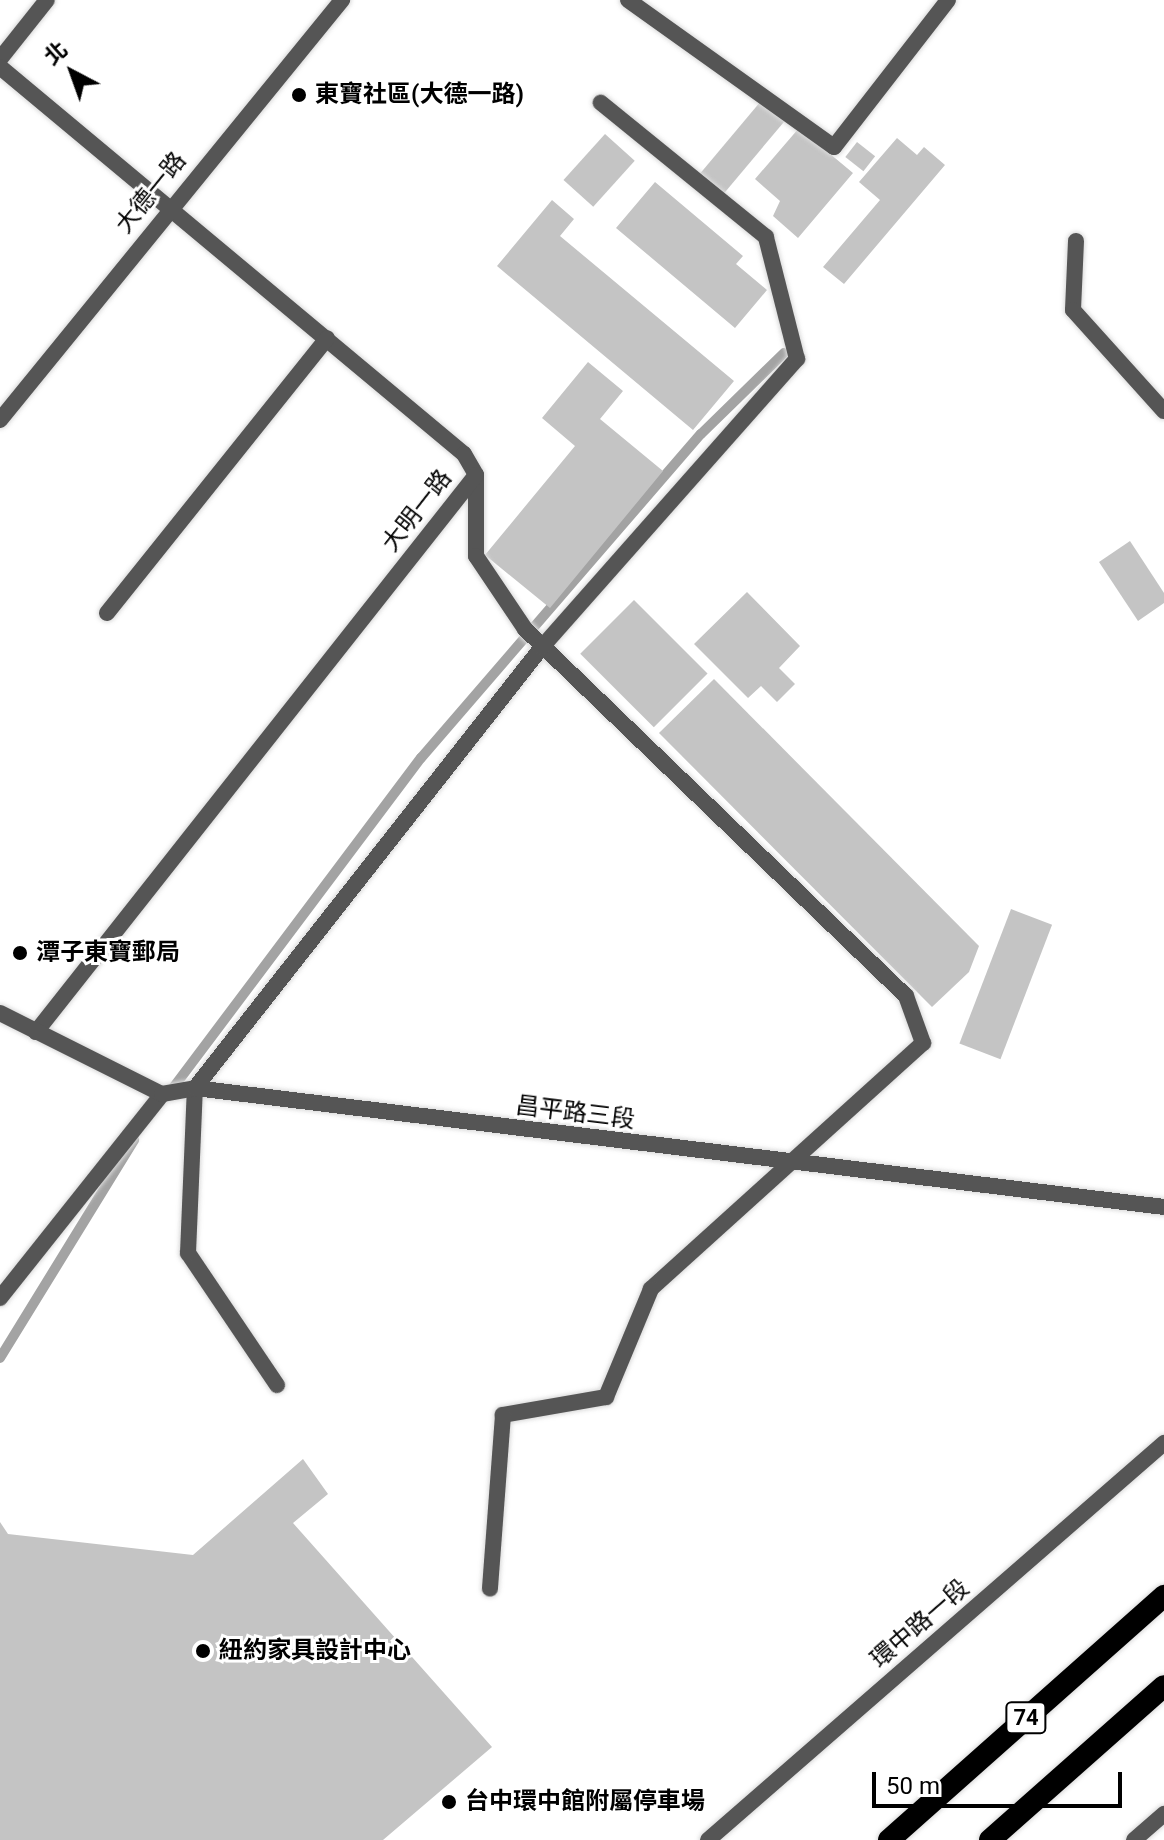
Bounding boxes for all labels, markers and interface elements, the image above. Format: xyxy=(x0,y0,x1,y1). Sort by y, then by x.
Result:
north arrow xyxy=(32,32,112,112)
text: 北 xyxy=(39,37,72,70)
place label: 東寶社區(大德一路) xyxy=(315,81,524,109)
marker: 東寶社區(大德一路) xyxy=(290,86,308,104)
street label: 大德一路 xyxy=(110,147,192,239)
street label: 大明一路 xyxy=(376,464,458,558)
place label: 潭子東寶郵局 xyxy=(36,939,180,967)
marker: 潭子東寶郵局 xyxy=(11,944,29,962)
street label: 昌平路三段 xyxy=(514,1091,636,1135)
street label: 環中路一段 xyxy=(865,1574,975,1674)
place label: 紐約家具設計中心 xyxy=(219,1637,411,1665)
marker: 紐約家具設計中心 xyxy=(194,1642,212,1660)
road number: 74 xyxy=(1004,1700,1048,1736)
scale bar xyxy=(876,1756,1126,1806)
text: 50 m xyxy=(886,1772,940,1800)
place label: 台中環中館附屬停車場 xyxy=(465,1788,705,1816)
marker: 台中環中館附屬停車場 xyxy=(440,1793,458,1811)

